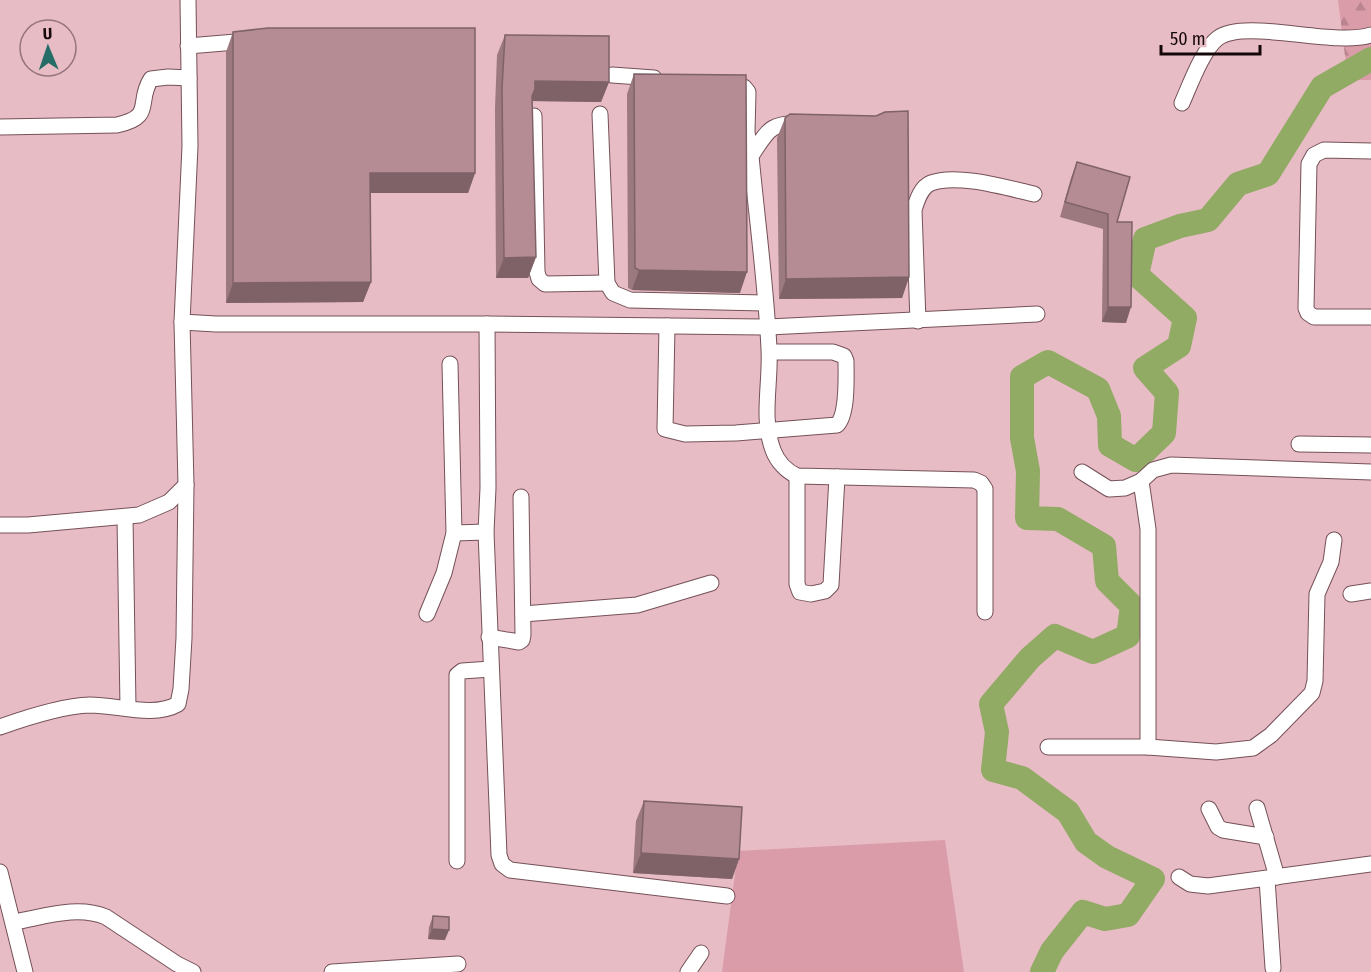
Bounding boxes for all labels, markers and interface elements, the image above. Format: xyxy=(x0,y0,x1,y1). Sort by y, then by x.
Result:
north arrow xyxy=(18,18,78,78)
scale bar xyxy=(1161,18,1260,56)
text: U xyxy=(42,24,53,43)
text: 50 m xyxy=(1170,28,1206,50)

